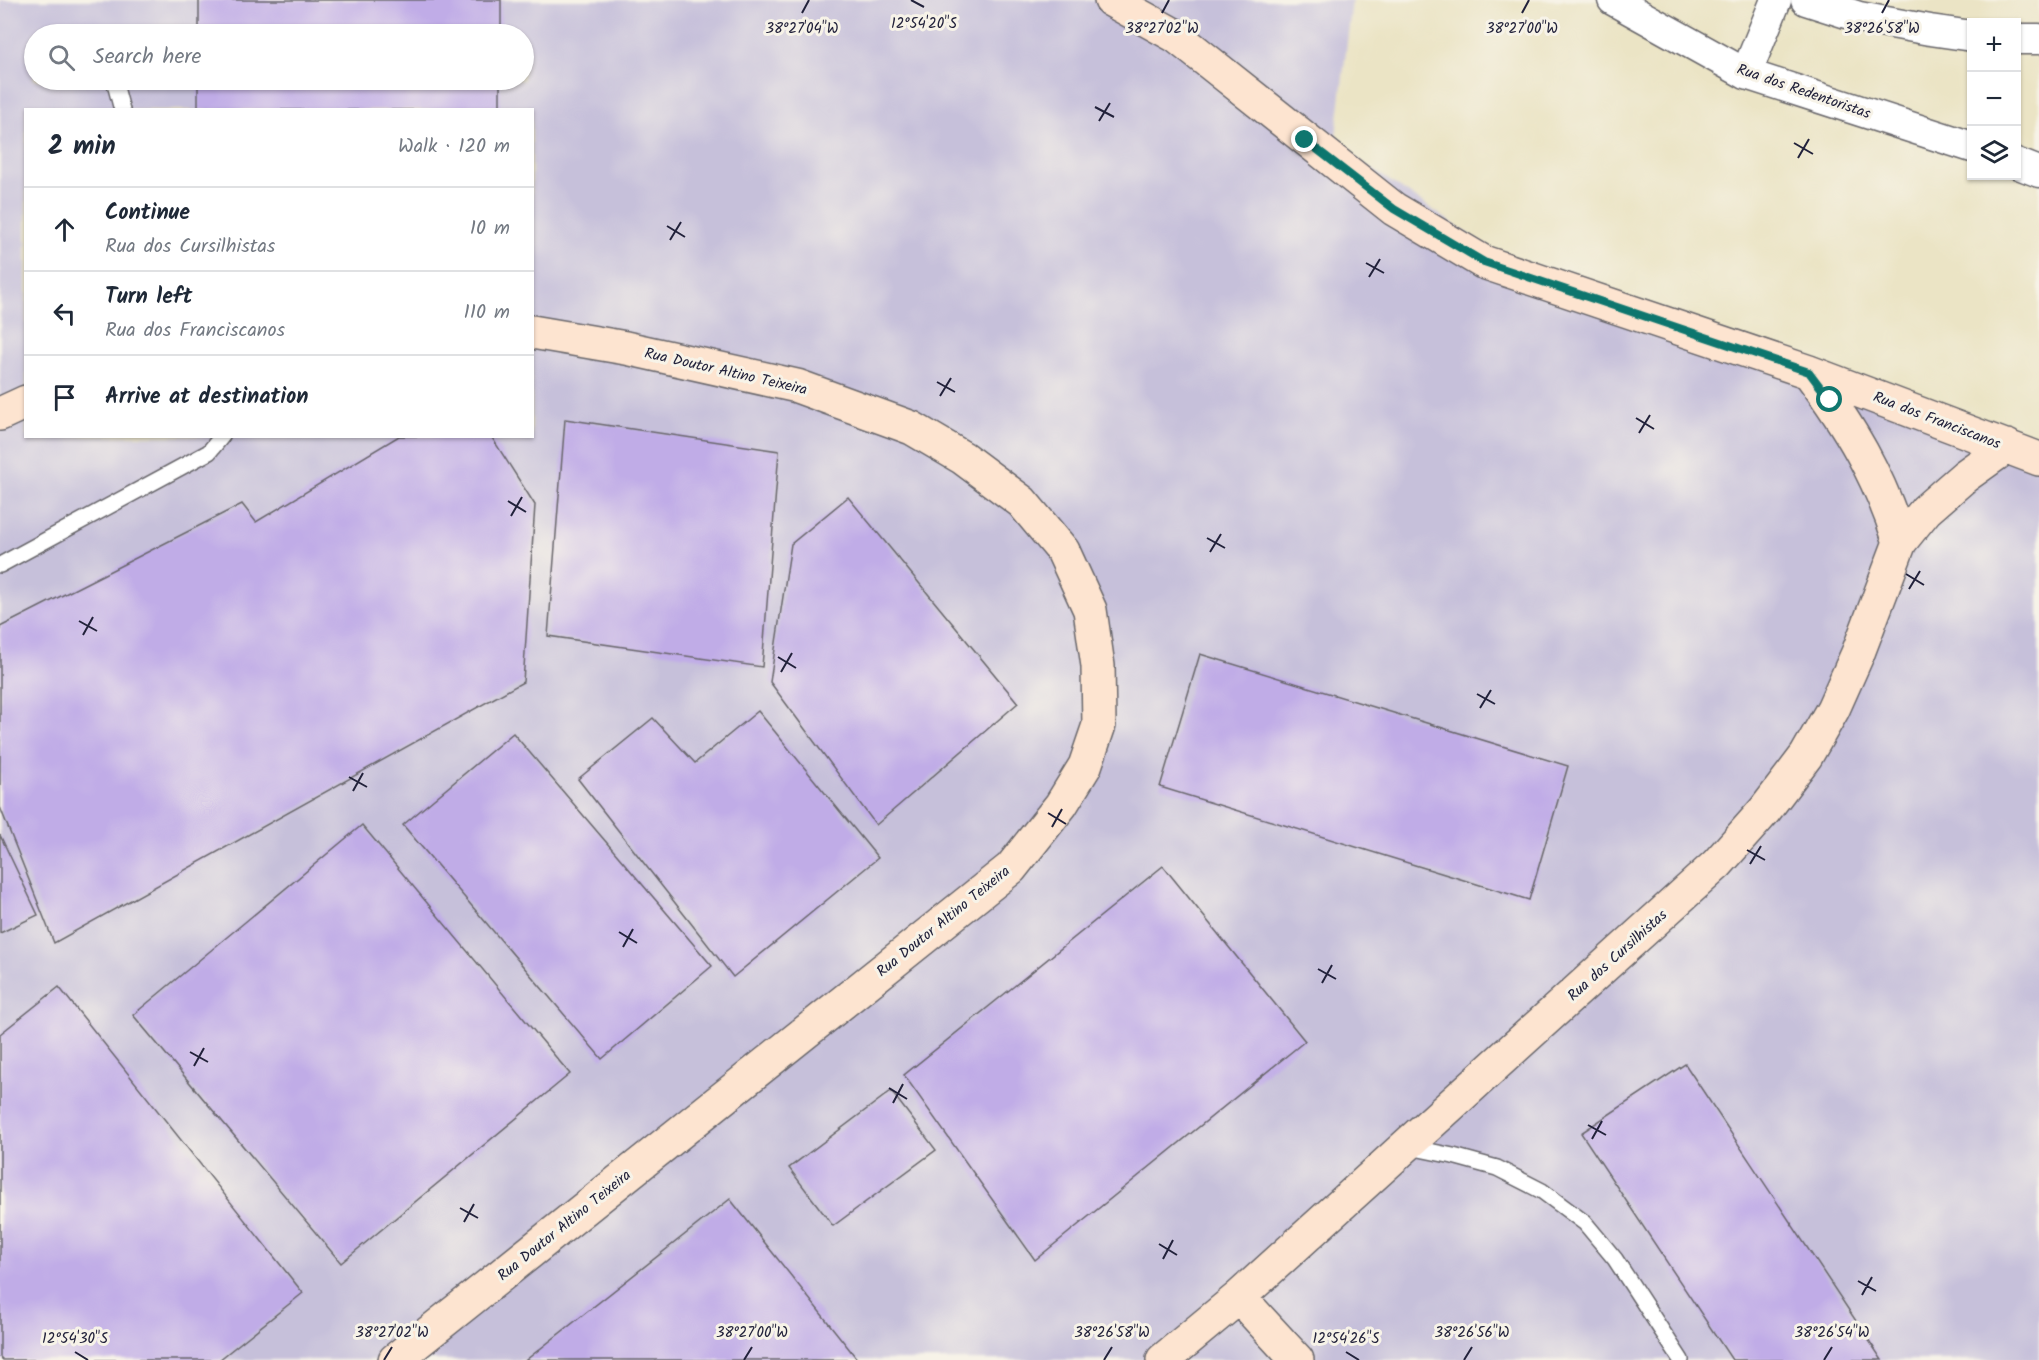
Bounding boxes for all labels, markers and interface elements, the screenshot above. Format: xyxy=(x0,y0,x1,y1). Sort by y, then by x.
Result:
text: 12°54'20"S xyxy=(891,12,957,36)
text: 38°27'04"W xyxy=(766,17,839,41)
text: 38°27'02"W xyxy=(1125,17,1199,41)
text: 38°27'00"W xyxy=(1486,17,1558,41)
text: 38°26'58"W xyxy=(1844,17,1920,41)
map controls xyxy=(1967,18,2021,180)
button: + xyxy=(1967,18,2021,72)
search box xyxy=(24,24,534,90)
text: Search here xyxy=(93,40,201,75)
icon: search xyxy=(45,41,78,74)
street label: Rua dos Redentoristas xyxy=(1733,58,1874,126)
button: − xyxy=(1967,72,2021,126)
text: 2 min xyxy=(48,126,116,168)
route end xyxy=(1291,126,1317,152)
button: layers xyxy=(1967,126,2021,180)
text: Walk · 120 m xyxy=(398,131,510,163)
text: Continue xyxy=(105,196,190,231)
icon: ahead xyxy=(48,213,81,246)
text: 10 m xyxy=(470,213,510,245)
text: Rua dos Cursilhistas xyxy=(105,231,275,263)
text: Turn left xyxy=(105,280,192,315)
icon: left xyxy=(48,297,81,330)
text: 110 m xyxy=(464,297,510,329)
text: Rua dos Franciscanos xyxy=(105,315,285,347)
street label: Rua Doutor Altino Teixeira xyxy=(642,342,810,402)
text: Arrive at destination xyxy=(105,380,308,415)
icon: arrive xyxy=(48,381,81,414)
route start xyxy=(1816,386,1842,412)
street label: Rua dos Franciscanos xyxy=(1869,386,2005,457)
street label: Rua Doutor Altino Teixeira xyxy=(871,860,1016,983)
street label: Rua dos Cursilhistas xyxy=(1562,904,1674,1007)
street label: Rua Doutor Altino Teixeira xyxy=(492,1164,637,1287)
text: 38°27'02"W xyxy=(355,1321,429,1345)
text: 38°27'00"W xyxy=(716,1321,788,1345)
text: 38°26'58"W xyxy=(1074,1321,1150,1345)
text: 38°26'56"W xyxy=(1434,1321,1510,1345)
text: 38°26'54"W xyxy=(1795,1321,1870,1345)
text: 12°54'30"S xyxy=(42,1327,108,1351)
text: 12°54'26"S xyxy=(1313,1327,1380,1351)

